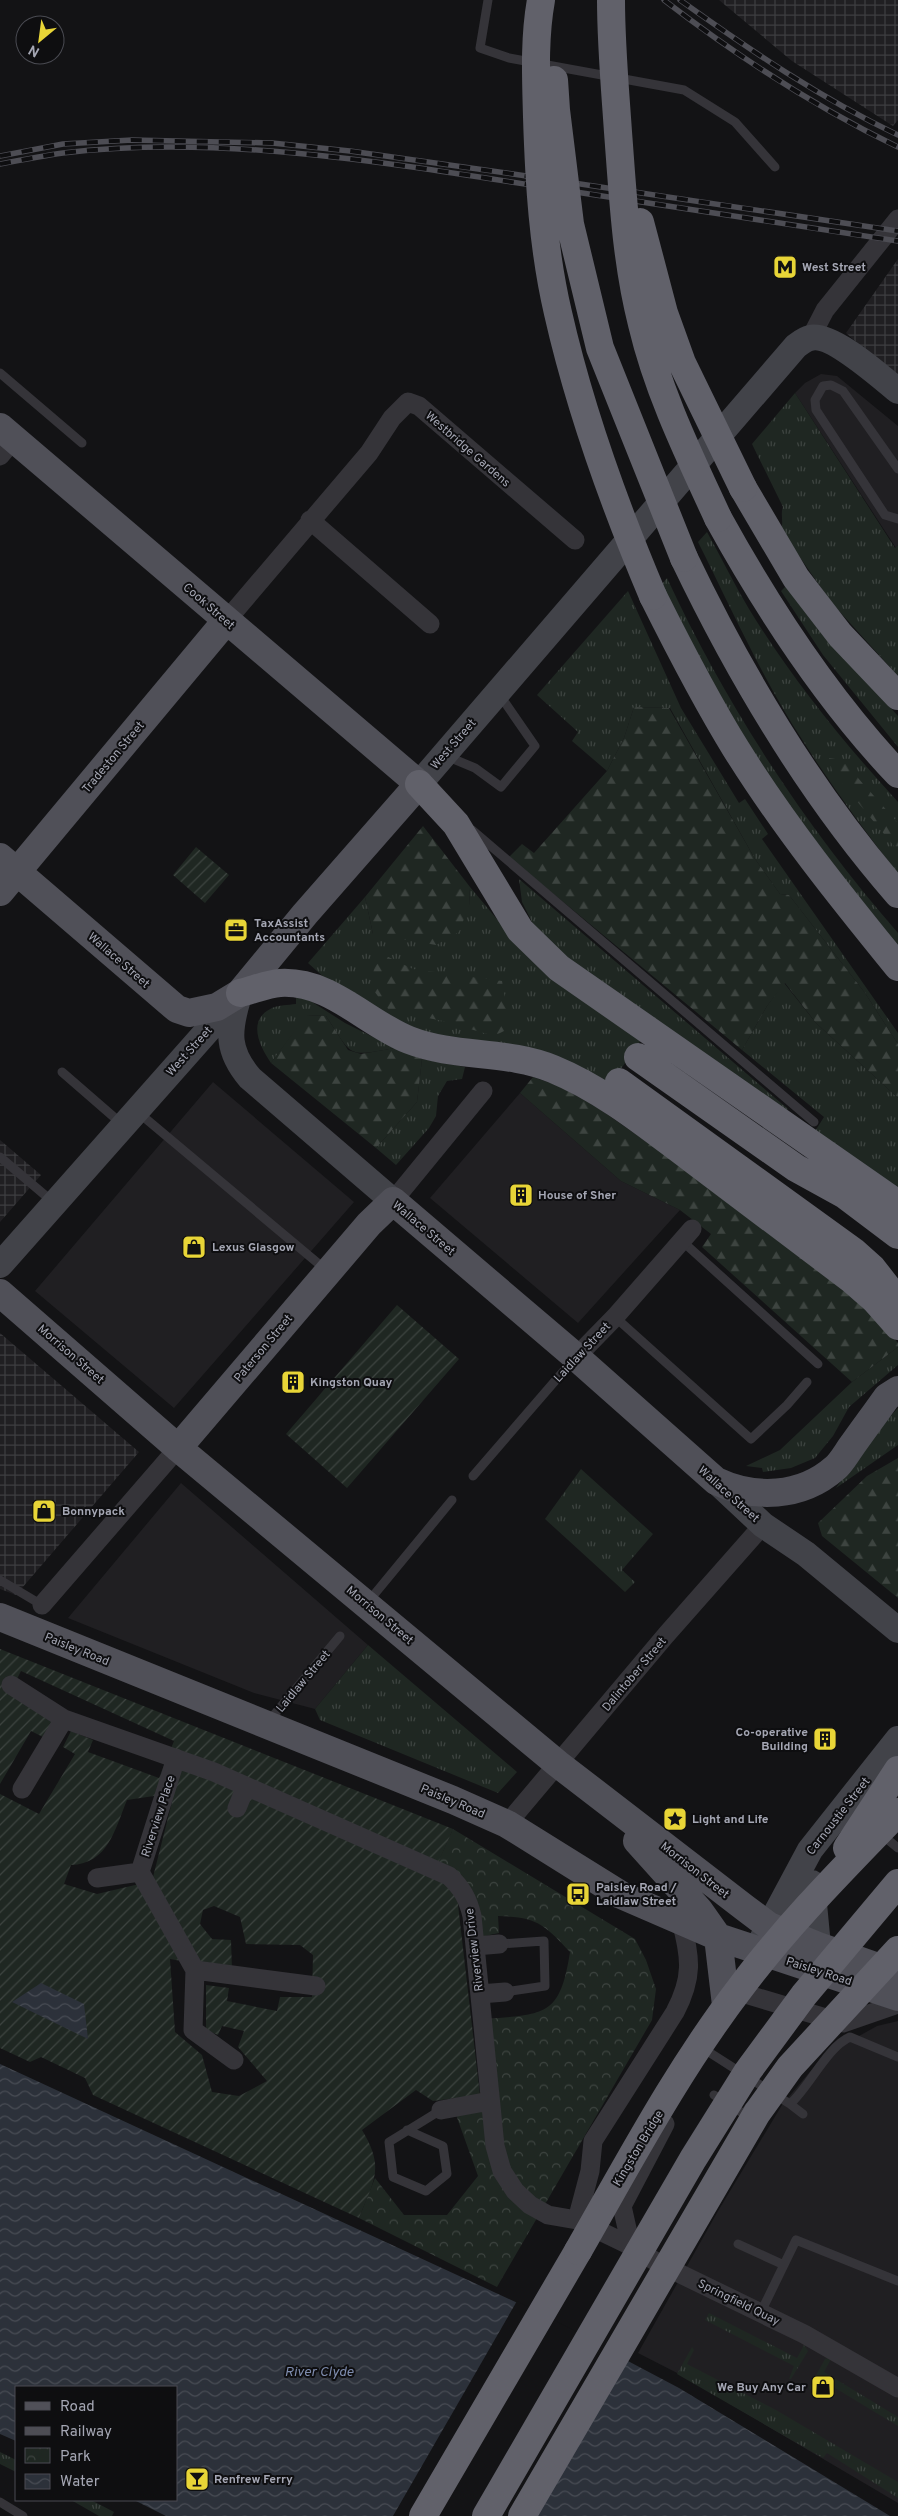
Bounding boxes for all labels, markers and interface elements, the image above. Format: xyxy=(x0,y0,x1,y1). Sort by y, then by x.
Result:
north arrow xyxy=(15,15,65,65)
text: N xyxy=(26,40,43,60)
metro station icon: West Street xyxy=(772,254,798,280)
place label: West Street xyxy=(802,260,866,276)
street label: Westbridge Gardens xyxy=(421,408,513,491)
street label: Cook Street xyxy=(179,580,238,634)
street label: West Street xyxy=(427,716,480,773)
street label: Tradeston Street xyxy=(79,718,149,797)
place label: TaxAssist Accountants xyxy=(254,916,325,946)
office icon: TaxAssist Accountants xyxy=(223,917,249,943)
street label: Wallace Street xyxy=(84,929,153,992)
street label: West Street xyxy=(163,1023,216,1080)
building icon: House of Sher xyxy=(508,1182,534,1208)
place label: House of Sher xyxy=(538,1188,616,1204)
street label: Wallace Street xyxy=(389,1198,458,1260)
shop icon: Lexus Glasgow xyxy=(181,1234,207,1260)
place label: Lexus Glasgow xyxy=(212,1240,295,1256)
street label: Paterson Street xyxy=(231,1311,297,1386)
street label: Laidlaw Street xyxy=(551,1319,615,1386)
street label: Morrison Street xyxy=(34,1321,107,1388)
building icon: Kingston Quay xyxy=(280,1369,306,1395)
place label: Kingston Quay xyxy=(310,1375,393,1391)
street label: Wallace Street xyxy=(694,1463,762,1527)
shop icon: Bonnypack xyxy=(31,1498,57,1524)
place label: Bonnypack xyxy=(62,1504,125,1520)
street label: Morrison Street xyxy=(342,1583,416,1649)
street label: Paisley Road xyxy=(42,1630,111,1670)
street label: Dalintober Street xyxy=(599,1634,671,1715)
street label: Laidlaw Street xyxy=(273,1647,335,1716)
place label: Co-operative Building xyxy=(736,1725,808,1755)
building icon: Co-operative Building xyxy=(812,1726,838,1752)
street label: Riverview Place xyxy=(138,1773,180,1859)
street label: Carnoustie Street xyxy=(803,1774,874,1859)
street label: Paisley Road xyxy=(418,1781,487,1823)
place icon: Light and Life xyxy=(662,1806,688,1832)
place label: Light and Life xyxy=(692,1812,769,1828)
street label: Morrison Street xyxy=(657,1839,732,1903)
place label: Paisley Road / Laidlaw Street xyxy=(596,1880,678,1910)
bus stop icon: Paisley Road / Laidlaw Street xyxy=(565,1881,591,1907)
street label: Riverview Drive xyxy=(462,1907,488,1992)
street label: Paisley Road xyxy=(784,1954,854,1990)
street label: Kingston Bridge xyxy=(610,2107,668,2190)
street label: Springfield Quay xyxy=(695,2276,782,2330)
water label: River Clyde xyxy=(284,2364,354,2381)
shop icon: We Buy Any Car xyxy=(810,2374,836,2400)
place label: We Buy Any Car xyxy=(717,2380,806,2396)
legend xyxy=(15,2386,178,2501)
text: Road xyxy=(60,2398,95,2417)
text: Railway xyxy=(60,2423,112,2442)
text: Park xyxy=(60,2448,91,2467)
bar icon: Renfrew Ferry xyxy=(184,2466,210,2492)
place label: Renfrew Ferry xyxy=(214,2472,293,2488)
text: Water xyxy=(60,2473,100,2492)

